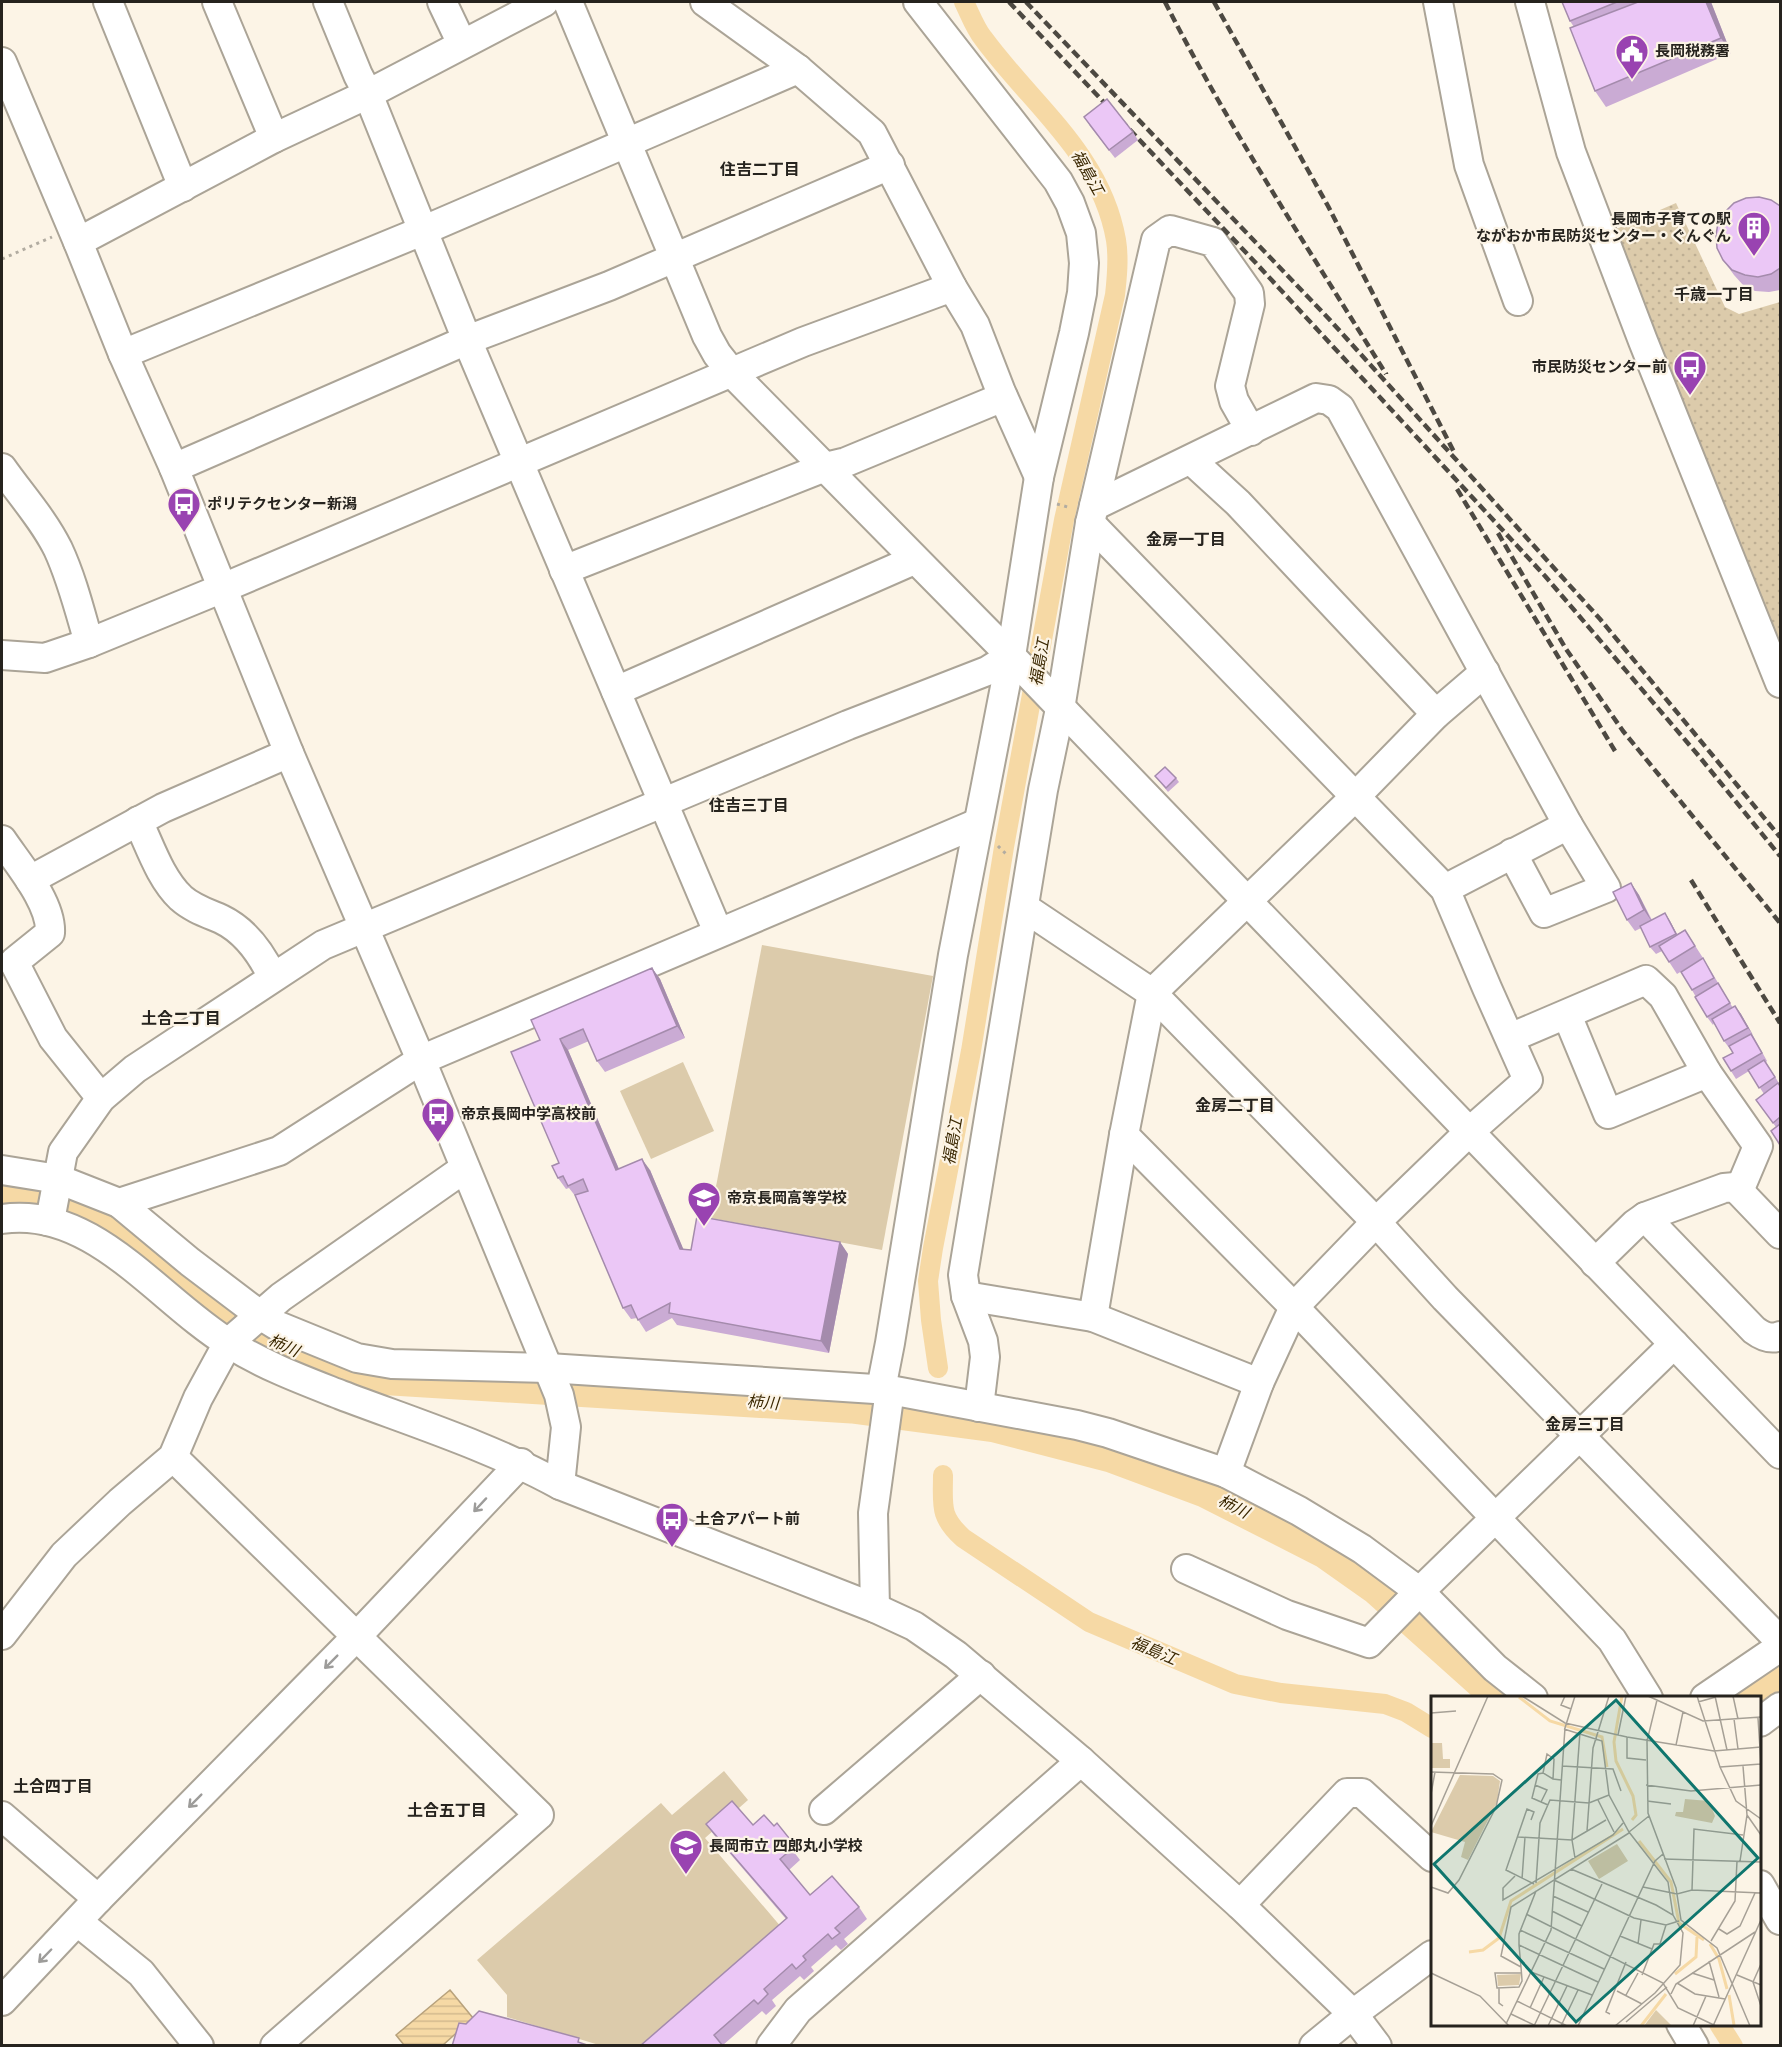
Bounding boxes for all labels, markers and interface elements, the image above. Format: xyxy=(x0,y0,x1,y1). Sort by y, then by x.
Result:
public building icon: 長岡税務署 xyxy=(1614,33,1650,80)
place label: 長岡税務署 xyxy=(1655,42,1730,60)
water label: 福島江 xyxy=(1068,147,1108,200)
district label: 住吉二丁目 xyxy=(719,160,800,179)
place label: 長岡市子育ての駅 ながおか市民防災センター・ぐんぐん xyxy=(1476,210,1731,245)
building icon: 長岡市子育ての駅 ながおか市民防災センター・ぐんぐん xyxy=(1736,210,1772,257)
district label: 千歳一丁目 xyxy=(1674,285,1754,304)
bus stop icon: 市民防災センター前 xyxy=(1672,349,1708,396)
place label: 市民防災センター前 xyxy=(1532,358,1667,376)
bus stop icon: ポリテクセンター新潟 xyxy=(166,486,202,533)
place label: ポリテクセンター新潟 xyxy=(207,495,357,513)
district label: 金房一丁目 xyxy=(1146,530,1226,549)
water label: 福島江 xyxy=(1026,635,1053,687)
district label: 住吉三丁目 xyxy=(708,796,789,815)
district label: 土合二丁目 xyxy=(141,1009,221,1028)
bus stop icon: 帝京長岡中学高校前 xyxy=(420,1096,456,1143)
district label: 金房二丁目 xyxy=(1195,1096,1275,1115)
place label: 帝京長岡中学高校前 xyxy=(461,1105,596,1123)
water label: 福島江 xyxy=(939,1114,966,1166)
school or university icon: 帝京長岡高等学校 xyxy=(686,1180,722,1227)
place label: 帝京長岡高等学校 xyxy=(727,1189,847,1207)
water label: 柿川 xyxy=(265,1330,304,1361)
water label: 柿川 xyxy=(746,1392,782,1413)
district label: 金房三丁目 xyxy=(1545,1415,1625,1434)
water label: 柿川 xyxy=(1215,1491,1254,1523)
one-way arrow xyxy=(473,1498,487,1513)
bus stop icon: 土合アパート前 xyxy=(654,1501,690,1548)
place label: 土合アパート前 xyxy=(695,1510,800,1528)
water label: 福島江 xyxy=(1128,1632,1181,1669)
one-way arrow xyxy=(324,1655,339,1670)
inset map xyxy=(1431,1696,1761,2026)
district label: 土合四丁目 xyxy=(13,1777,93,1796)
one-way arrow xyxy=(187,1794,202,1808)
district label: 土合五丁目 xyxy=(407,1801,487,1820)
school or university icon: 長岡市立 四郎丸小学校 xyxy=(668,1828,704,1875)
place label: 長岡市立 四郎丸小学校 xyxy=(709,1837,863,1855)
one-way arrow xyxy=(37,1949,52,1964)

